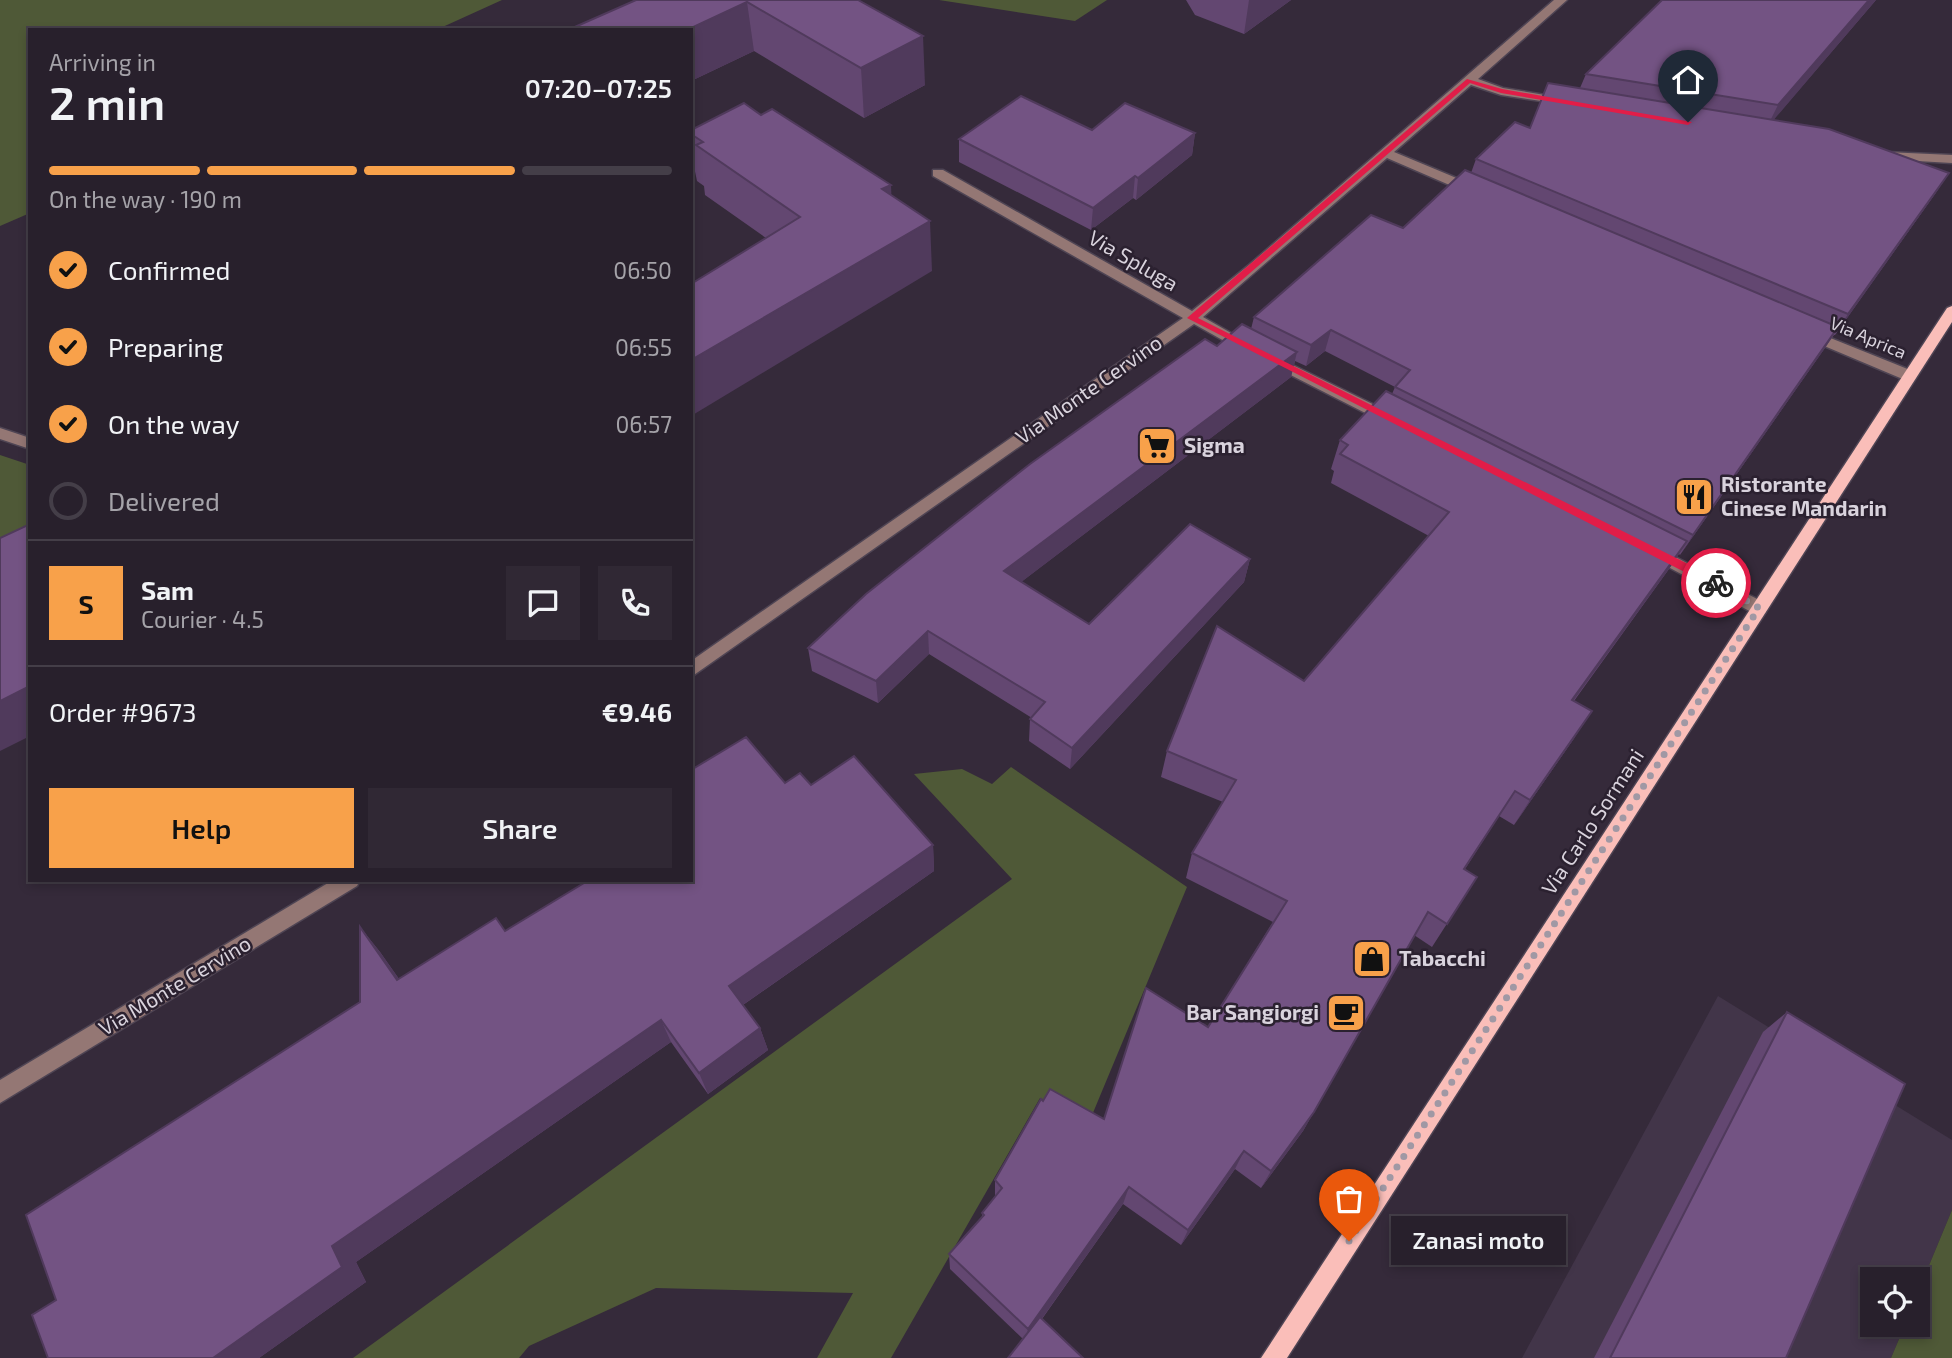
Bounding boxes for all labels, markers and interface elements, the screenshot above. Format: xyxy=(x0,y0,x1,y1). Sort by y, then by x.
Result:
text: Arriving in xyxy=(49,48,156,76)
pin xyxy=(1658,50,1718,122)
icon: home xyxy=(1669,61,1707,99)
text: 07:20–07:25 xyxy=(525,72,672,103)
text: 2 min xyxy=(49,74,165,129)
text: On the way · 190 m xyxy=(49,185,242,213)
street label: Via Spluga xyxy=(1084,224,1183,295)
icon: check xyxy=(49,251,87,289)
text: Confirmed xyxy=(108,254,231,285)
text: 06:50 xyxy=(613,256,672,284)
street label: Via Aprica xyxy=(1827,311,1910,363)
icon: check xyxy=(49,328,87,366)
street label: Via Monte Cervino xyxy=(1010,329,1166,449)
text: Preparing xyxy=(108,331,223,362)
text: 06:55 xyxy=(615,333,672,361)
icon: check xyxy=(49,405,87,443)
text: On the way xyxy=(108,408,239,439)
text: 06:57 xyxy=(615,410,672,438)
supermarket icon: Sigma xyxy=(1136,425,1178,467)
place label: Sigma xyxy=(1184,432,1245,457)
place label: Ristorante Cinese Mandarin xyxy=(1721,471,1887,520)
restaurant icon: Ristorante Cinese Mandarin xyxy=(1673,476,1715,518)
text: Delivered xyxy=(108,485,220,516)
courier xyxy=(1681,548,1751,618)
icon: bike xyxy=(1697,564,1735,602)
button: chat xyxy=(506,566,580,640)
button: phone xyxy=(598,566,672,640)
text: Sam xyxy=(141,574,194,605)
text: S xyxy=(78,588,94,619)
text: Courier · 4.5 xyxy=(141,605,264,633)
text: Order #9673 xyxy=(49,696,196,727)
text: €9.46 xyxy=(602,696,672,727)
street label: Via Carlo Sormani xyxy=(1535,744,1648,899)
button: Help xyxy=(49,788,354,868)
button: Share xyxy=(368,788,672,868)
street label: Via Monte Cervino xyxy=(94,929,255,1040)
shop icon: Tabacchi xyxy=(1351,938,1393,980)
place label: Tabacchi xyxy=(1399,945,1486,970)
cafe icon: Bar Sangiorgi xyxy=(1325,992,1367,1034)
place label: Bar Sangiorgi xyxy=(1186,999,1319,1024)
pin xyxy=(1319,1169,1379,1241)
icon: bag xyxy=(1330,1180,1368,1218)
callout: Zanasi moto xyxy=(1391,1216,1566,1266)
text: Zanasi moto xyxy=(1413,1226,1544,1254)
map controls xyxy=(1860,1267,1930,1337)
button: locate xyxy=(1860,1267,1930,1337)

